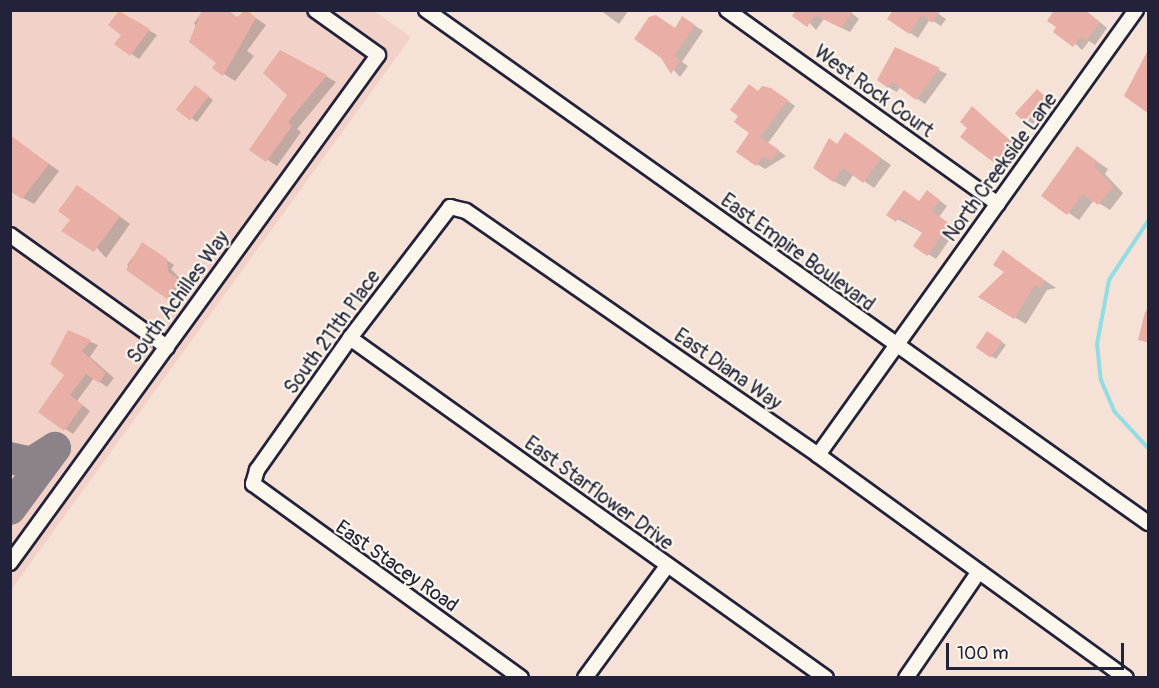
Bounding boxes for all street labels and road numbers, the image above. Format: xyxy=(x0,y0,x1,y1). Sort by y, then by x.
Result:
street label: West Rock Court xyxy=(810,40,938,142)
street label: North Creekside Lane xyxy=(938,88,1062,246)
street label: East Empire Boulevard xyxy=(716,188,880,316)
street label: South Achilles Way xyxy=(122,226,234,368)
street label: South 211th Place xyxy=(279,265,385,399)
street label: East Diana Way xyxy=(670,323,786,415)
street label: East Starflower Drive xyxy=(520,431,678,555)
street label: East Stacey Road xyxy=(331,515,463,617)

